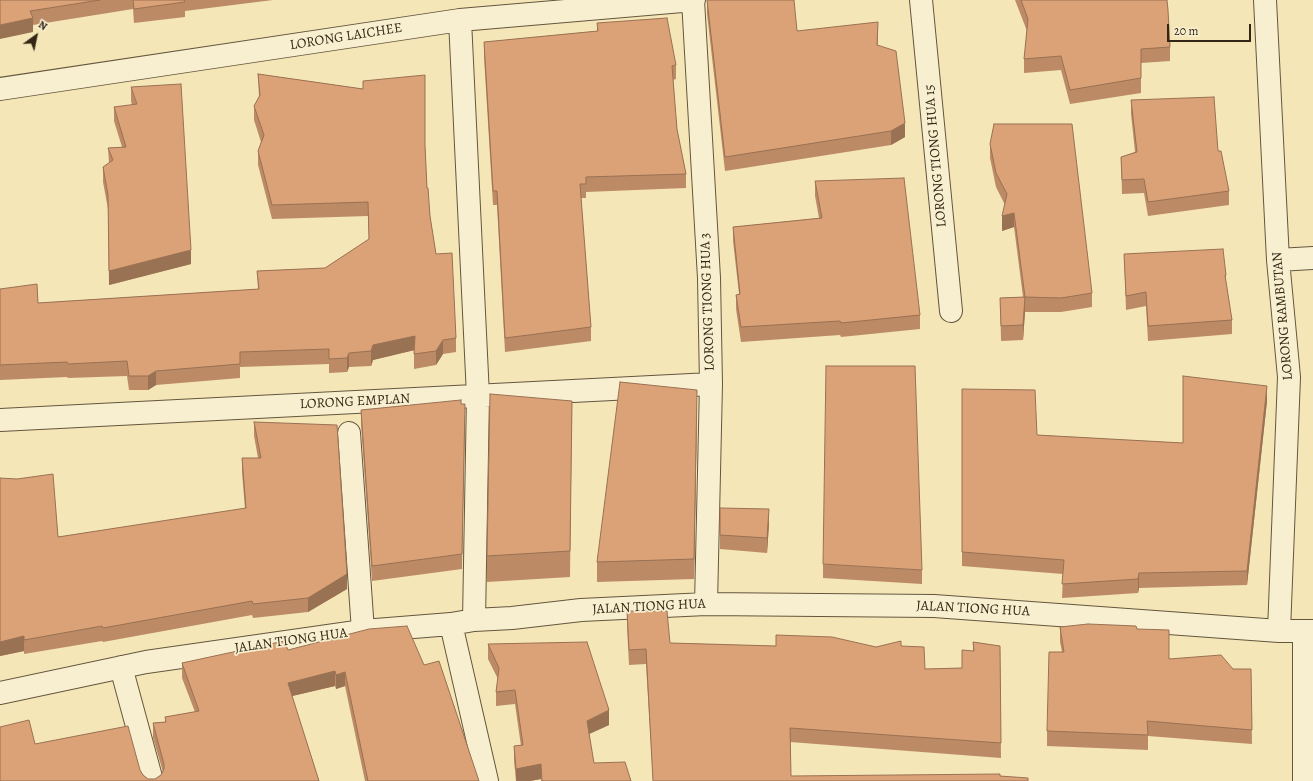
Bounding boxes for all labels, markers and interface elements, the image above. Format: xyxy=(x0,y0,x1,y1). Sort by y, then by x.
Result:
north arrow xyxy=(16,16,56,56)
scale bar xyxy=(1169,16,1253,42)
text: N xyxy=(35,17,50,34)
street label: LORONG LAICHEE xyxy=(289,20,403,54)
text: 20 m xyxy=(1174,23,1198,39)
street label: LORONG TIONG HUA 15 xyxy=(921,84,951,228)
street label: LORONG TIONG HUA 3 xyxy=(697,233,719,371)
street label: LORONG RAMBUTAN xyxy=(1269,251,1297,381)
street label: LORONG EMPLAN xyxy=(299,391,411,413)
street label: JALAN TIONG HUA xyxy=(592,596,706,618)
street label: JALAN TIONG HUA xyxy=(916,598,1030,620)
street label: JALAN TIONG HUA xyxy=(234,625,348,657)

